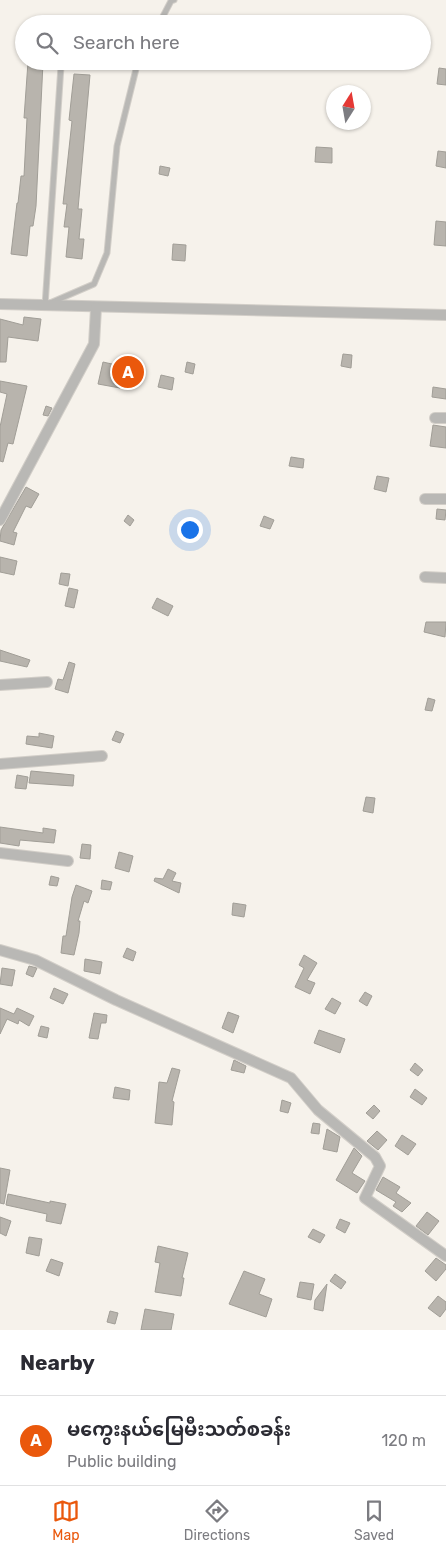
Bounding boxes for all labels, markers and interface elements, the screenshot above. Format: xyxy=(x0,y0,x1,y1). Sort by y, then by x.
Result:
search box xyxy=(15,15,431,70)
icon: search xyxy=(33,29,61,57)
text: Search here xyxy=(73,31,180,54)
north arrow xyxy=(326,85,371,130)
pin: A xyxy=(112,353,144,391)
your location xyxy=(177,517,203,543)
text: Nearby xyxy=(20,1350,95,1375)
text: မကွေးနယ်မြေမီးသတ်စခန်း xyxy=(67,1418,291,1441)
text: A xyxy=(30,1431,42,1450)
text: 120 m xyxy=(381,1431,426,1450)
text: Public building xyxy=(67,1452,177,1471)
tab: Map xyxy=(52,1497,80,1544)
tab: Directions xyxy=(184,1497,250,1544)
tab: Saved xyxy=(354,1497,394,1544)

